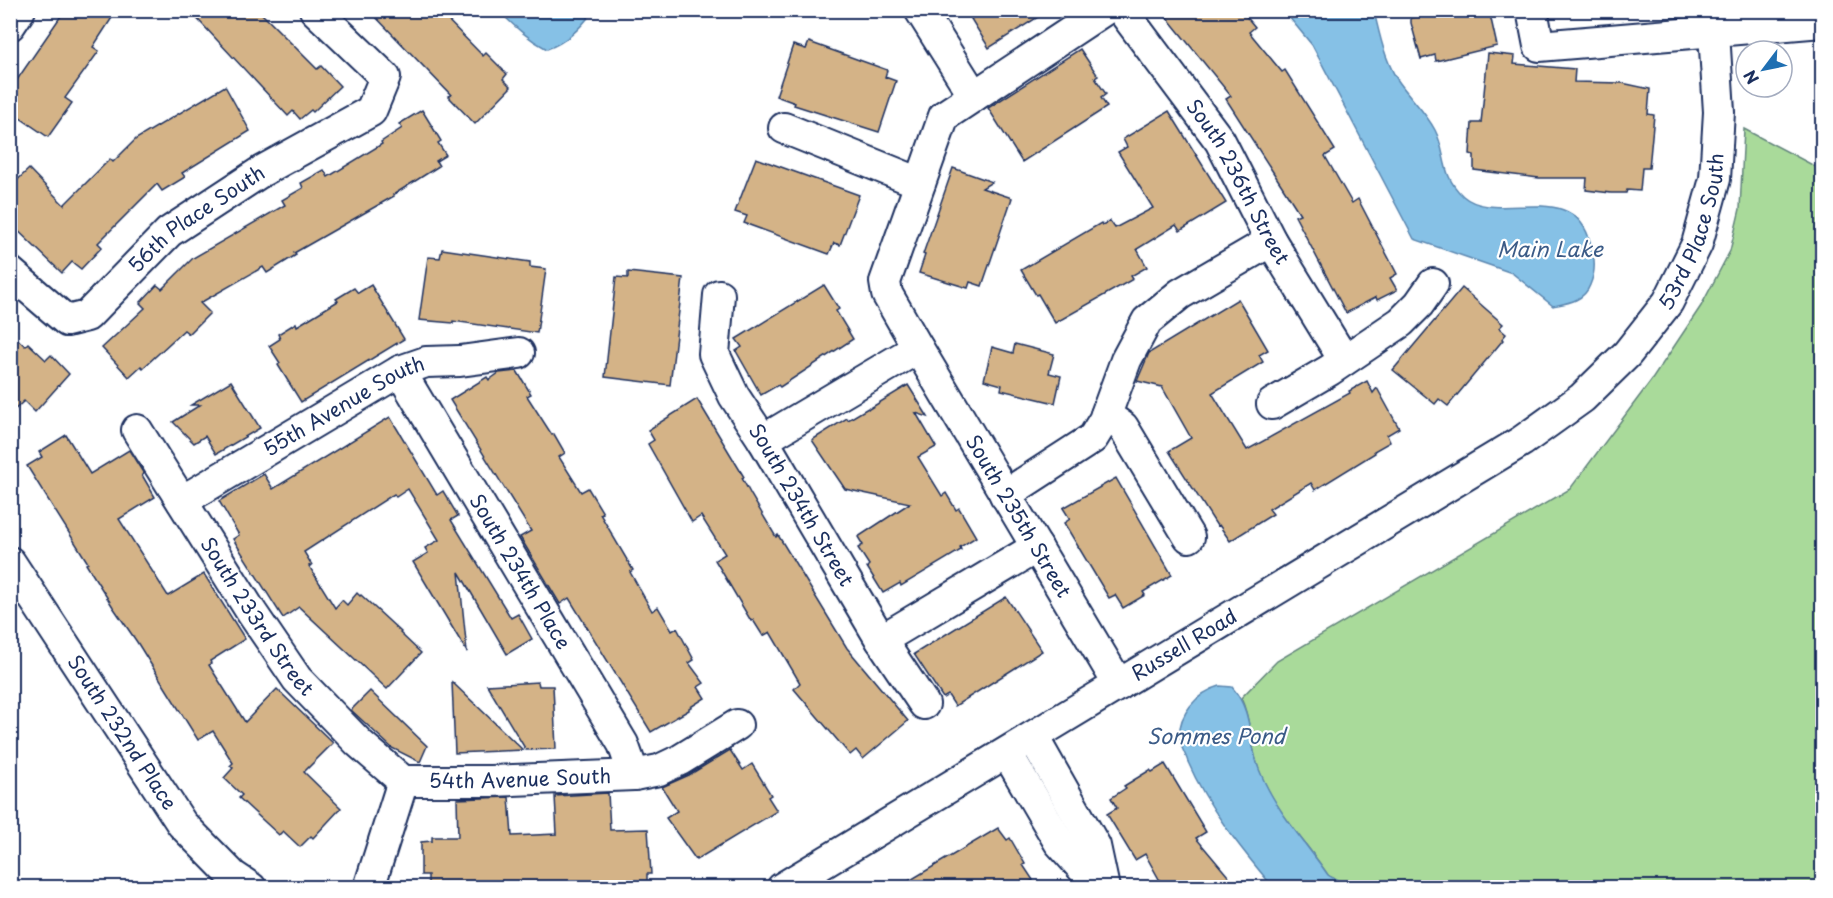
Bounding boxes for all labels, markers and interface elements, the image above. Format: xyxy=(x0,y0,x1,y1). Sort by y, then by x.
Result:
north arrow xyxy=(1734,39,1794,99)
text: N xyxy=(1737,66,1764,89)
street label: South 236th Street xyxy=(1180,92,1298,270)
street label: 53rd Place South xyxy=(1651,152,1731,316)
street label: 56th Place South xyxy=(121,157,270,279)
water label: Main Lake xyxy=(1497,232,1605,264)
street label: 55th Avenue South xyxy=(257,348,428,463)
street label: South 234th Street xyxy=(742,417,862,592)
street label: South 235th Street xyxy=(959,429,1080,603)
street label: South 234th Place xyxy=(463,488,579,655)
street label: South 233rd Street xyxy=(194,531,322,702)
street label: Russell Road xyxy=(1125,601,1242,688)
street label: South 232nd Place xyxy=(61,649,185,815)
water label: Sommes Pond xyxy=(1147,719,1289,751)
street label: 54th Avenue South xyxy=(429,760,612,795)

